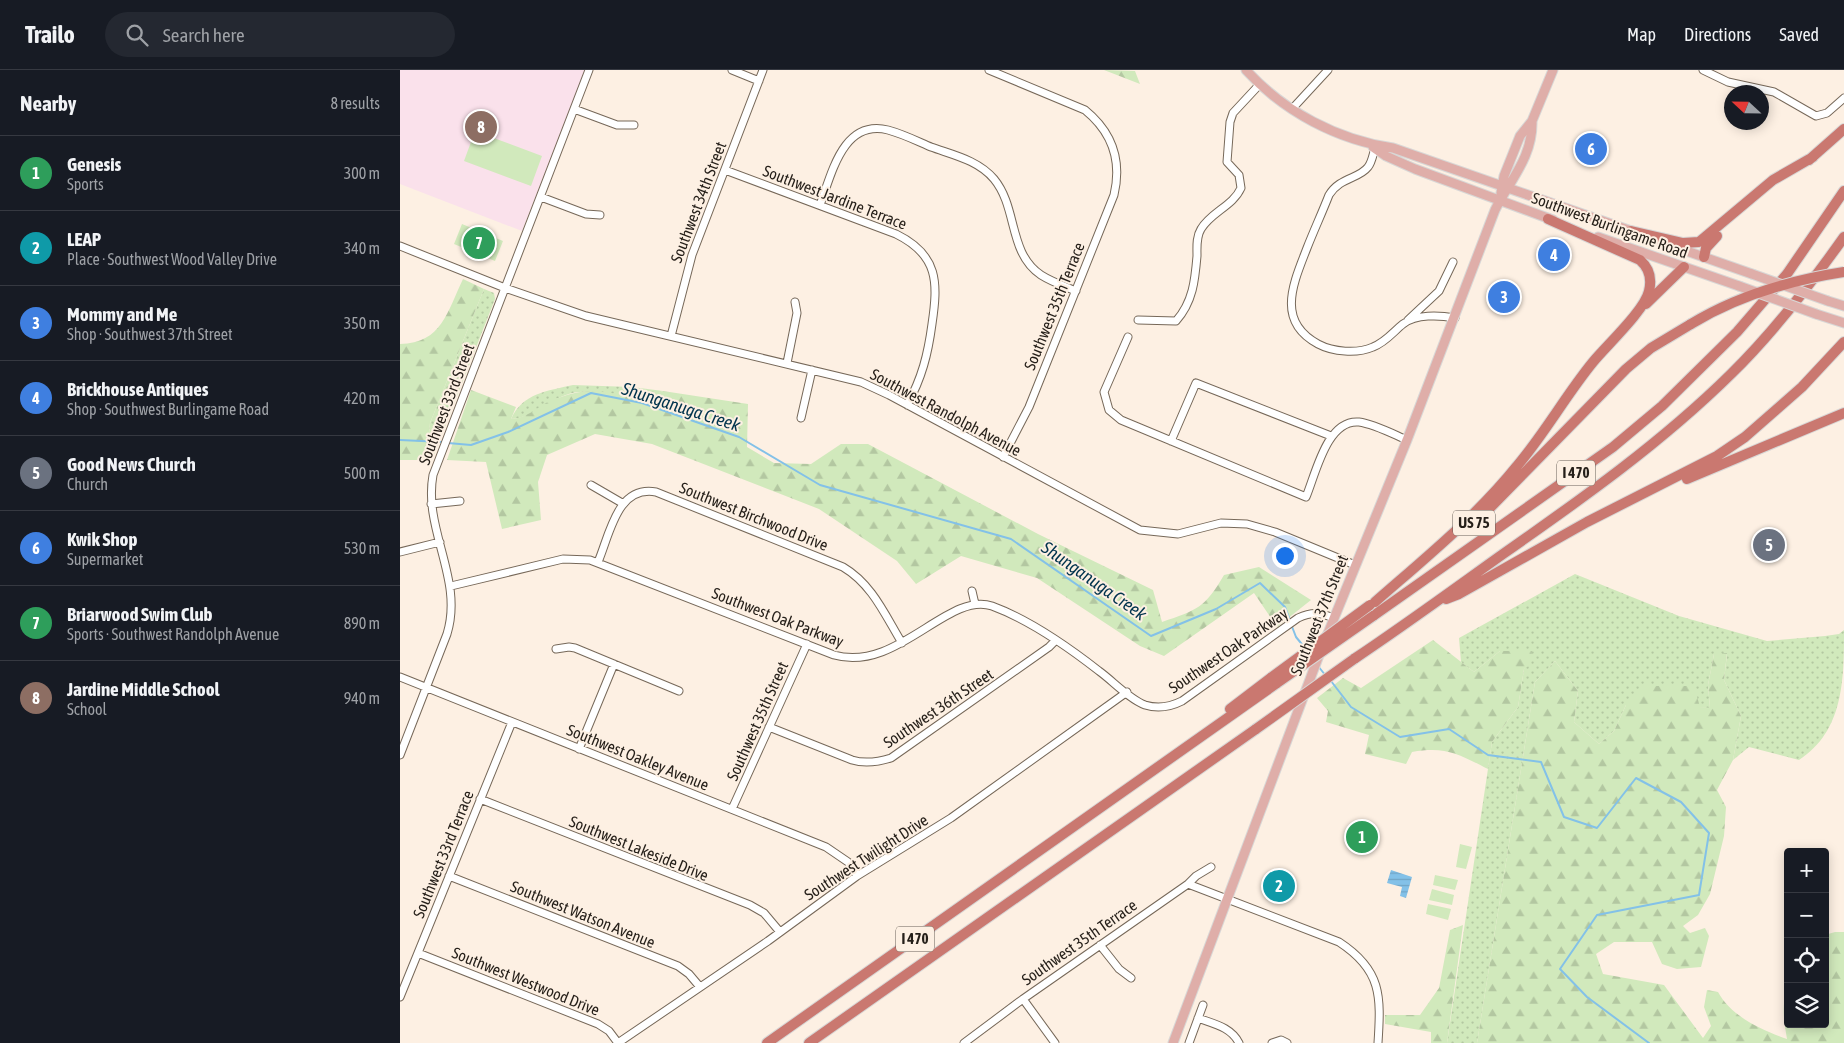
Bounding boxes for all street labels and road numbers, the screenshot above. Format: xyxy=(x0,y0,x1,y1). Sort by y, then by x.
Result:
street label: Southwest 34th Street xyxy=(667,139,730,265)
street label: Southwest Jardine Terrace xyxy=(761,161,909,233)
street label: Southwest Burlingame Road xyxy=(1529,188,1690,263)
street label: Southwest 35th Terrace xyxy=(1020,240,1088,372)
street label: Southwest 33rd Street xyxy=(415,341,477,467)
street label: Southwest Randolph Avenue xyxy=(867,365,1024,460)
road number: I 470 xyxy=(1557,460,1595,486)
street label: Southwest Birchwood Drive xyxy=(677,478,831,554)
road number: US 75 xyxy=(1453,510,1495,536)
street label: Southwest 37th Street xyxy=(1287,552,1351,678)
street label: Southwest Oak Parkway xyxy=(709,584,847,651)
street label: Southwest Oak Parkway xyxy=(1165,603,1292,697)
street label: Southwest 35th Street xyxy=(723,658,791,783)
street label: Southwest 36th Street xyxy=(880,664,996,751)
street label: Southwest Oakley Avenue xyxy=(564,720,712,795)
street label: Southwest 33rd Terrace xyxy=(409,788,477,920)
street label: Southwest Twilight Drive xyxy=(801,810,932,904)
street label: Southwest Lakeside Drive xyxy=(567,812,711,884)
street label: Southwest Watson Avenue xyxy=(508,877,658,951)
street label: Southwest 35th Terrace xyxy=(1018,896,1140,988)
road number: I 470 xyxy=(896,926,934,952)
street label: Southwest Westwood Drive xyxy=(450,943,602,1019)

